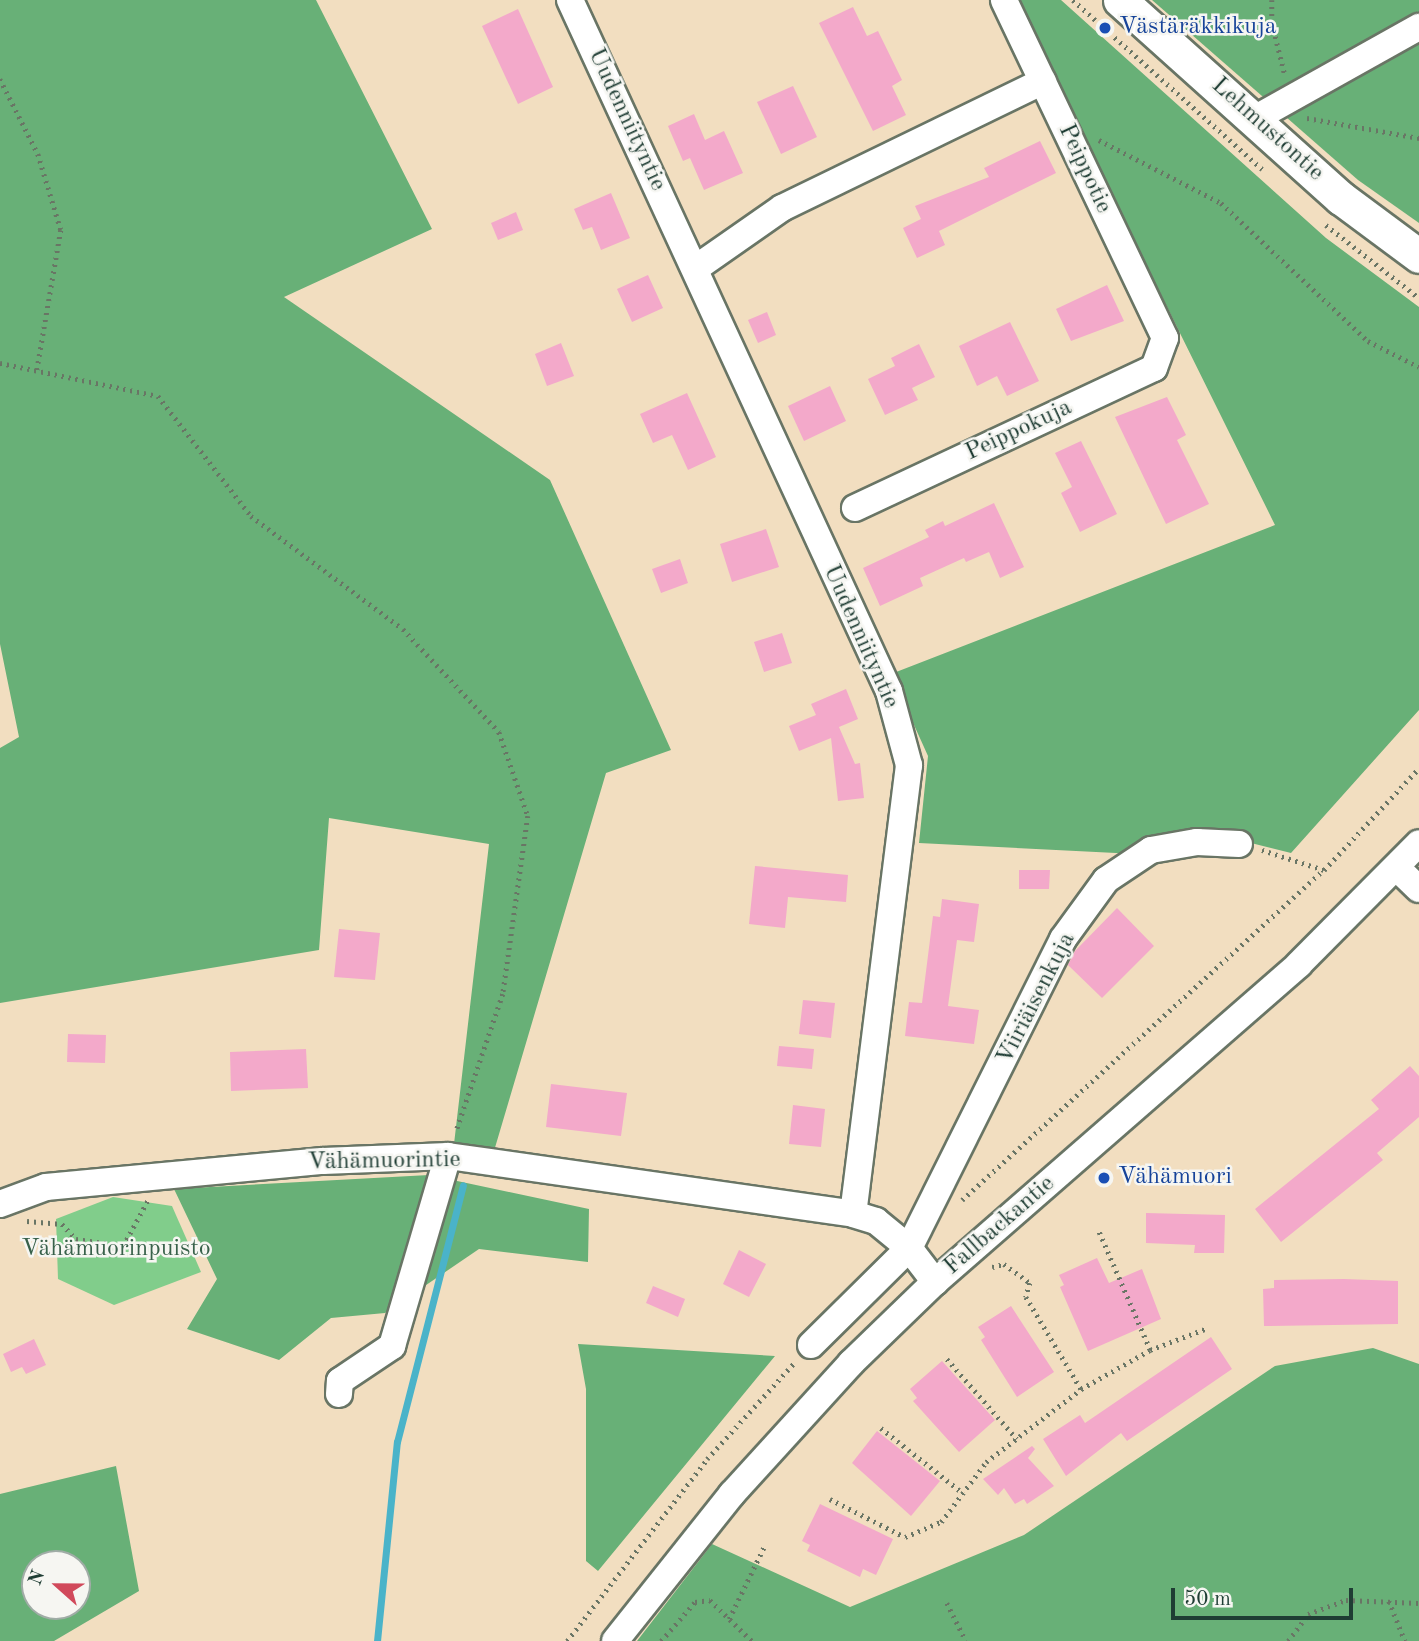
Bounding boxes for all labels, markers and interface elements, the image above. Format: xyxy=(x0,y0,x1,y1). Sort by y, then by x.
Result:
place label: Västäräkkikuja xyxy=(1119,14,1277,42)
marker: Västäräkkikuja xyxy=(1097,20,1113,36)
street label: Uudenniityntie xyxy=(580,44,672,196)
street label: Lehmustontie xyxy=(1205,72,1329,188)
street label: Peippotie xyxy=(1051,120,1117,218)
street label: Peippokuja xyxy=(961,394,1077,468)
street label: Uudenniityntie xyxy=(816,561,904,713)
street label: Viiriäisenkuja xyxy=(991,928,1083,1070)
street label: Vähämuorintie xyxy=(307,1146,461,1178)
place label: Vähämuori xyxy=(1118,1164,1232,1192)
street label: Fallbackantie xyxy=(939,1170,1061,1282)
marker: Vähämuori xyxy=(1096,1170,1112,1186)
park label: Vähämuorinpuisto xyxy=(21,1236,211,1264)
north arrow xyxy=(21,1550,91,1620)
text: N xyxy=(26,1568,49,1588)
scale bar xyxy=(1174,1574,1356,1618)
text: 50 m xyxy=(1184,1589,1231,1610)

